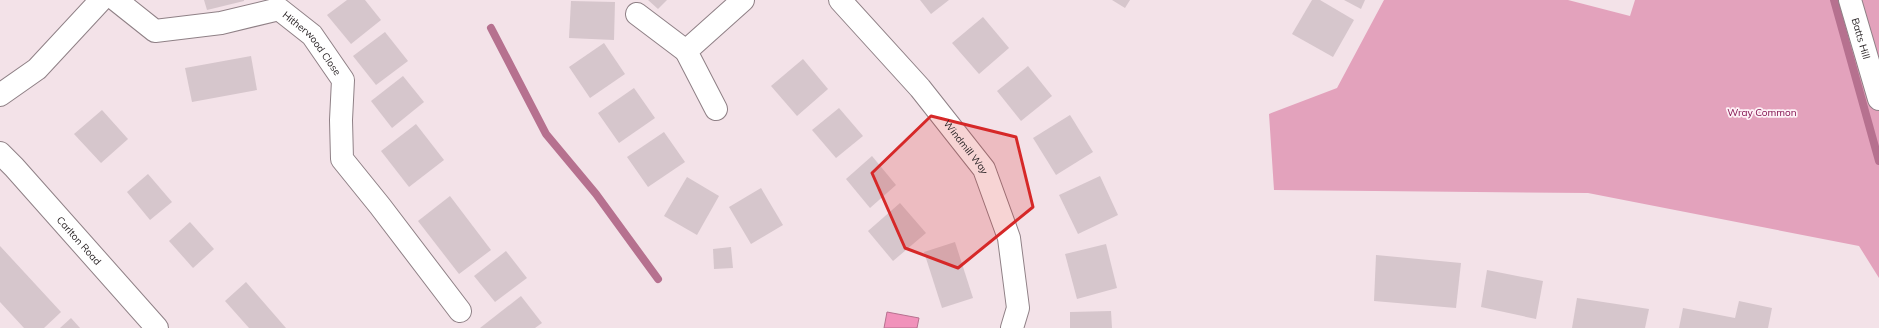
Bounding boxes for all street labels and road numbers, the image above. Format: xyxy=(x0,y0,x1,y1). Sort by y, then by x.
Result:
street label: Hitherwood Close xyxy=(280,8,344,78)
street label: Batts Hill xyxy=(1849,16,1873,60)
street label: Windmill Way xyxy=(941,117,992,176)
street label: Carlton Road xyxy=(54,213,104,268)

